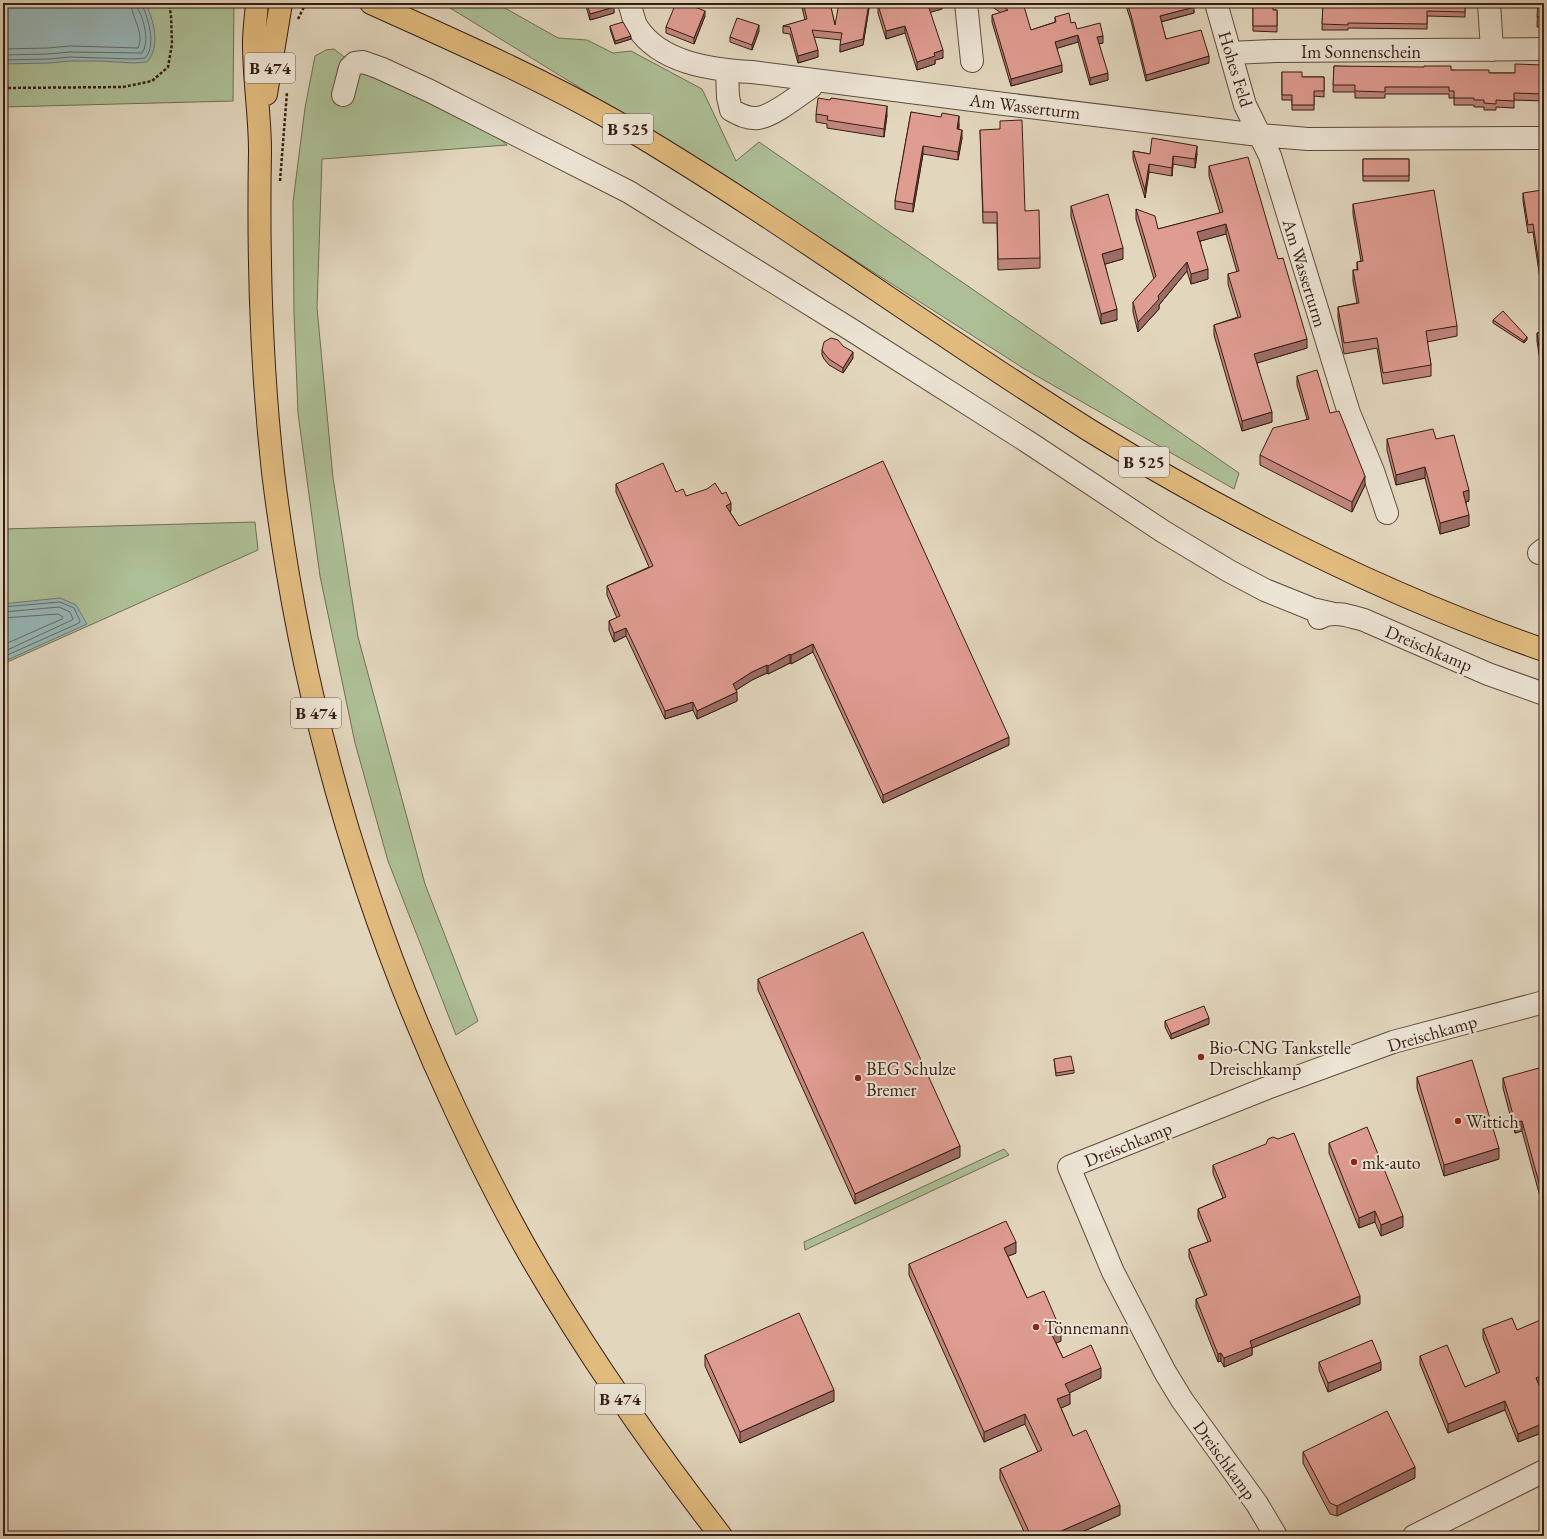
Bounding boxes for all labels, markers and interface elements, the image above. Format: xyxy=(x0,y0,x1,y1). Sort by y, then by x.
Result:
street label: Hohes Feld xyxy=(1214,28,1259,111)
street label: Im Sonnenschein xyxy=(1301,40,1421,63)
road number: B 474 xyxy=(245,53,295,83)
street label: Am Wasserturm xyxy=(967,88,1082,124)
road number: B 525 xyxy=(603,114,653,144)
street label: Am Wasserturm xyxy=(1277,215,1332,330)
road number: B 525 xyxy=(1119,447,1169,477)
street label: Dreischkamp xyxy=(1382,619,1476,677)
road number: B 474 xyxy=(291,698,341,728)
street label: Dreischkamp xyxy=(1384,1009,1480,1057)
place label: Bio-CNG Tankstelle Dreischkamp xyxy=(1209,1036,1351,1080)
marker: Bio-CNG Tankstelle Dreischkamp xyxy=(1196,1052,1206,1062)
place label: BEG Schulze Bremer xyxy=(866,1057,956,1101)
marker: BEG Schulze Bremer xyxy=(853,1073,863,1083)
place label: Wittich xyxy=(1466,1110,1519,1133)
street label: Dreischkamp xyxy=(1081,1116,1175,1172)
marker: Wittich xyxy=(1453,1116,1463,1126)
place label: mk-auto xyxy=(1362,1151,1421,1174)
marker: mk-auto xyxy=(1349,1157,1359,1167)
place label: Tönnemann xyxy=(1044,1316,1130,1339)
marker: Tönnemann xyxy=(1031,1322,1041,1332)
road number: B 474 xyxy=(595,1384,645,1414)
street label: Dreischkamp xyxy=(1189,1416,1261,1504)

